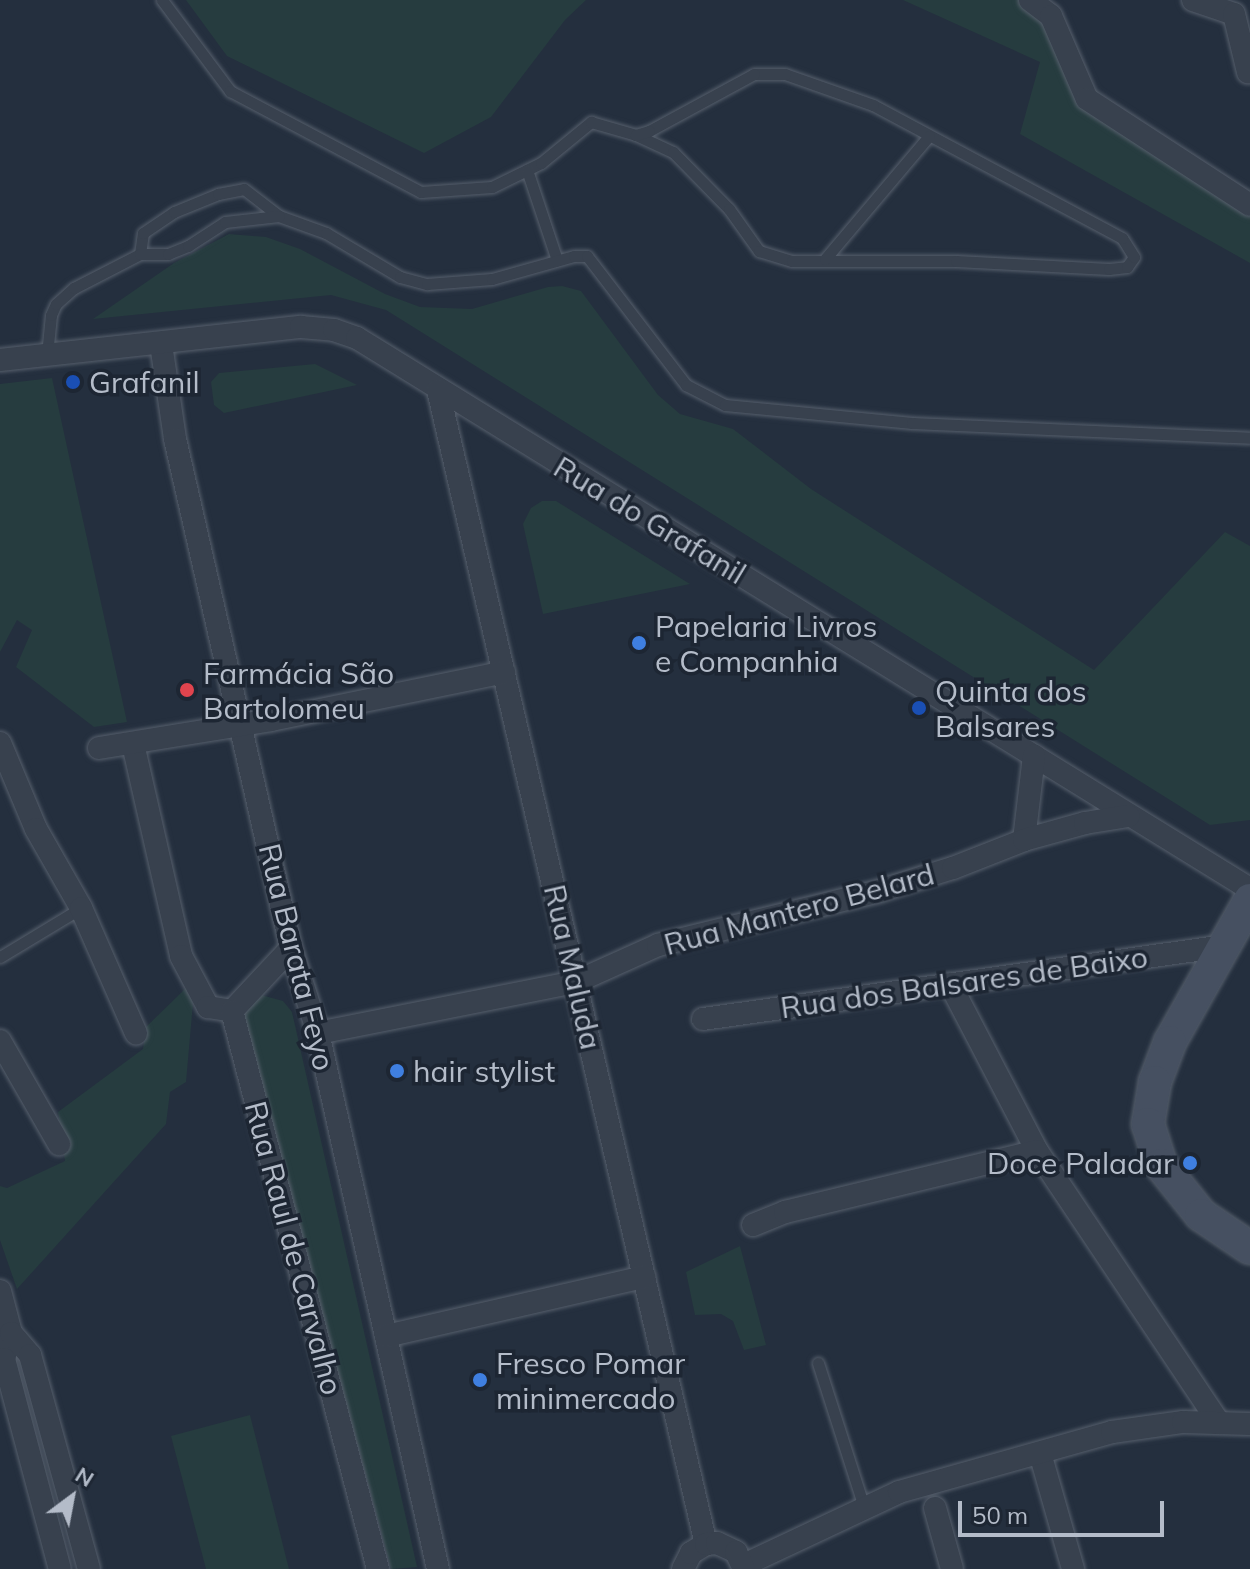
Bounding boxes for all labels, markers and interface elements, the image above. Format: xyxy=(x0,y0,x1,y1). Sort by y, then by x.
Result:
place label: Grafanil xyxy=(89,364,200,400)
marker: Grafanil xyxy=(64,373,82,391)
street label: Rua do Grafanil xyxy=(548,449,752,591)
place label: Papelaria Livros e Companhia xyxy=(655,608,877,678)
marker: Papelaria Livros e Companhia xyxy=(630,634,648,652)
place label: Farmácia São Bartolomeu xyxy=(203,655,394,726)
place label: Quinta dos Balsares xyxy=(935,673,1087,744)
marker: Farmácia São Bartolomeu xyxy=(178,681,196,699)
marker: Quinta dos Balsares xyxy=(910,699,928,717)
street label: Rua Barata Feyo xyxy=(251,840,343,1074)
street label: Rua Mantero Belard xyxy=(660,856,938,962)
street label: Rua Maluda xyxy=(537,881,609,1053)
street label: Rua dos Balsares de Baixo xyxy=(778,938,1150,1026)
place label: hair stylist xyxy=(413,1053,555,1089)
marker: hair stylist xyxy=(388,1062,406,1080)
street label: Rua Raul de Carvalho xyxy=(237,1097,351,1399)
place label: Doce Paladar xyxy=(987,1145,1174,1181)
marker: Doce Paladar xyxy=(1181,1154,1199,1172)
place label: Fresco Pomar minimercado xyxy=(496,1345,685,1416)
marker: Fresco Pomar minimercado xyxy=(471,1371,489,1389)
north arrow xyxy=(32,1457,112,1537)
text: N xyxy=(70,1460,99,1493)
scale bar xyxy=(962,1485,1168,1535)
text: 50 m xyxy=(972,1500,1028,1530)

